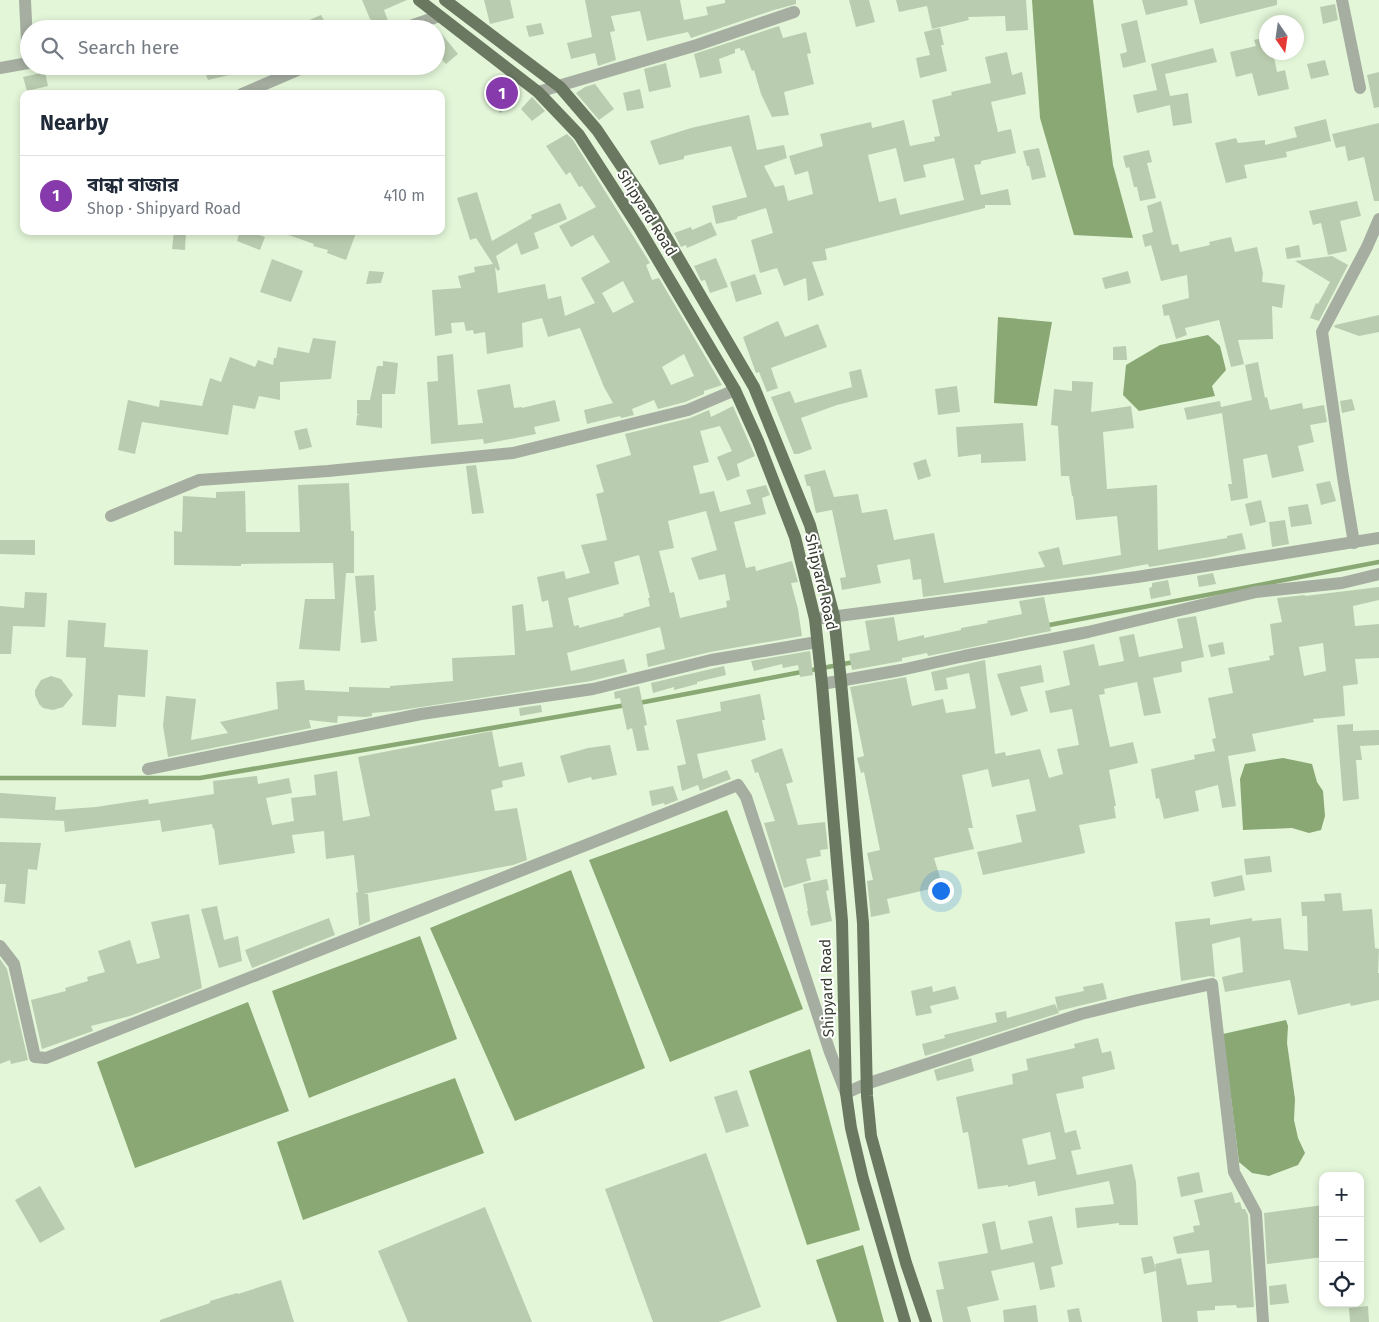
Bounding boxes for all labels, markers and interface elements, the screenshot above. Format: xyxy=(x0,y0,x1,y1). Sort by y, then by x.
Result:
north arrow xyxy=(1259,15,1304,60)
search box xyxy=(20,20,445,75)
icon: search xyxy=(38,34,66,62)
text: Search here xyxy=(78,36,179,59)
pin: 1 xyxy=(486,74,518,112)
text: Nearby xyxy=(40,110,108,136)
street label: Shipyard Road xyxy=(613,167,681,259)
text: বান্ধা বাজার xyxy=(87,173,179,196)
text: 1 xyxy=(52,186,60,205)
text: 410 m xyxy=(384,186,425,205)
text: Shop · Shipyard Road xyxy=(87,199,241,218)
street label: Shipyard Road xyxy=(801,532,841,632)
your location xyxy=(928,878,954,904)
street label: Shipyard Road xyxy=(816,939,838,1037)
map controls xyxy=(1319,1172,1364,1307)
button: + xyxy=(1319,1172,1364,1217)
button: − xyxy=(1319,1217,1364,1262)
button: locate xyxy=(1319,1262,1364,1307)

